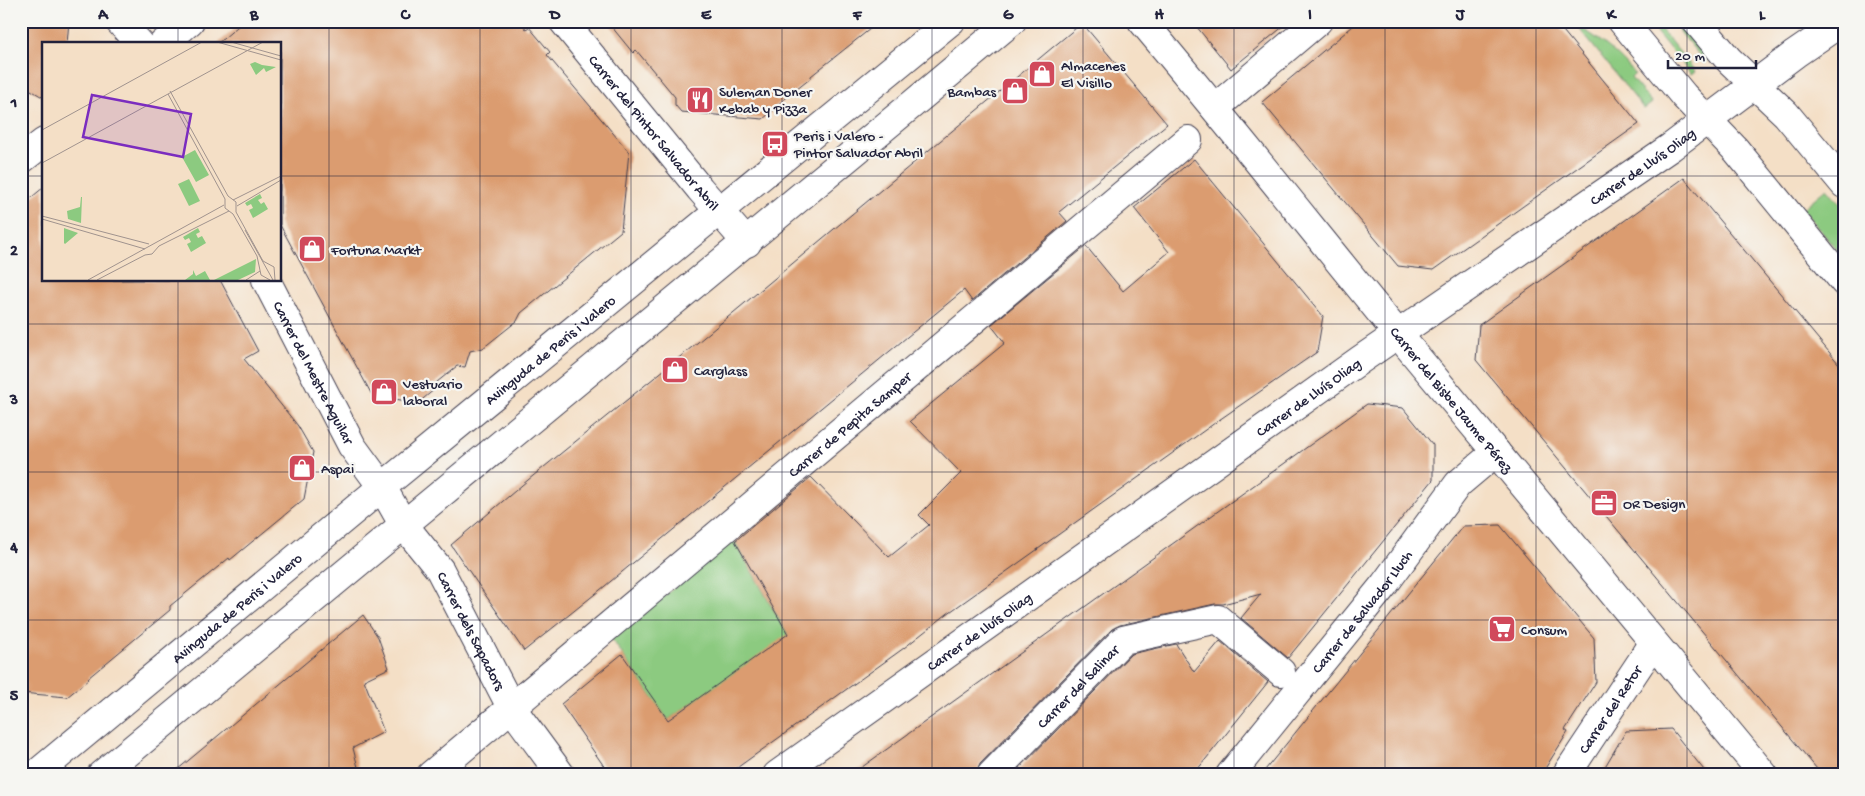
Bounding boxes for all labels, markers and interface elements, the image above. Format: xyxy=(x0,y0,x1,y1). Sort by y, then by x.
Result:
text: A xyxy=(97,7,109,26)
text: B xyxy=(249,7,259,26)
text: C xyxy=(400,7,411,26)
text: D xyxy=(548,7,561,26)
text: E xyxy=(701,7,712,26)
text: F xyxy=(852,7,863,26)
text: G xyxy=(1003,7,1014,26)
text: H xyxy=(1154,7,1164,26)
text: I xyxy=(1308,7,1312,26)
text: J xyxy=(1455,7,1466,26)
text: K xyxy=(1606,7,1618,26)
text: L xyxy=(1759,7,1766,26)
scale bar xyxy=(1668,38,1755,70)
inset map xyxy=(42,42,281,281)
text: 20 m xyxy=(1675,48,1705,66)
street label: Carrer del Pintor Salvador Abril xyxy=(583,52,722,215)
place label: Almacenes El Visillo xyxy=(1061,58,1126,93)
shop icon: Almacenes El Visillo xyxy=(1027,59,1057,89)
shop icon: Bambas xyxy=(1000,76,1030,106)
place label: Suleman Doner Kebab y Pizza xyxy=(719,84,813,119)
place label: Bambas xyxy=(947,84,996,102)
restaurant icon: Suleman Doner Kebab y Pizza xyxy=(685,85,715,115)
text: 1 xyxy=(10,95,17,114)
street label: Carrer de Lluís Oliag xyxy=(1587,125,1700,211)
place label: Peris i Valero - Pintor Salvador Abril xyxy=(793,128,923,163)
bus stop icon: Peris i Valero - Pintor Salvador Abril xyxy=(760,129,790,159)
shop icon: Fortuna Markt xyxy=(297,234,327,264)
place label: Fortuna Markt xyxy=(330,242,423,260)
text: 2 xyxy=(10,243,18,262)
street label: Avinguda de Peris i Valero xyxy=(482,292,620,410)
street label: Carrer del Mestre Aguilar xyxy=(268,299,357,449)
street label: Carrer del Bisbe Jaume Pérez xyxy=(1385,324,1516,478)
shop icon: Carglass xyxy=(660,355,690,385)
street label: Carrer de Lluís Oliag xyxy=(1253,355,1365,442)
place label: Carglass xyxy=(694,363,747,381)
street label: Carrer de Pepita Samper xyxy=(785,368,917,482)
place label: Vestuario laboral xyxy=(402,376,463,411)
shop icon: Vestuario laboral xyxy=(369,377,399,407)
text: 3 xyxy=(9,392,18,411)
shop icon: Aspai xyxy=(287,453,317,483)
place label: Aspai xyxy=(321,461,354,479)
office icon: OR Design xyxy=(1589,488,1619,518)
place label: OR Design xyxy=(1623,496,1685,514)
text: 4 xyxy=(9,540,18,559)
street label: Carrer de Salvador Lluch xyxy=(1309,547,1417,678)
street label: Avinguda de Peris i Valero xyxy=(169,550,307,668)
street label: Carrer dels Sapadors xyxy=(432,569,508,694)
street label: Carrer de Lluís Oliag xyxy=(924,589,1036,676)
supermarket icon: Consum xyxy=(1487,614,1517,644)
place label: Consum xyxy=(1521,622,1568,640)
street label: Carrer del Salinar xyxy=(1034,641,1125,733)
street label: Carrer del Retor xyxy=(1576,661,1648,758)
text: 5 xyxy=(10,688,19,707)

